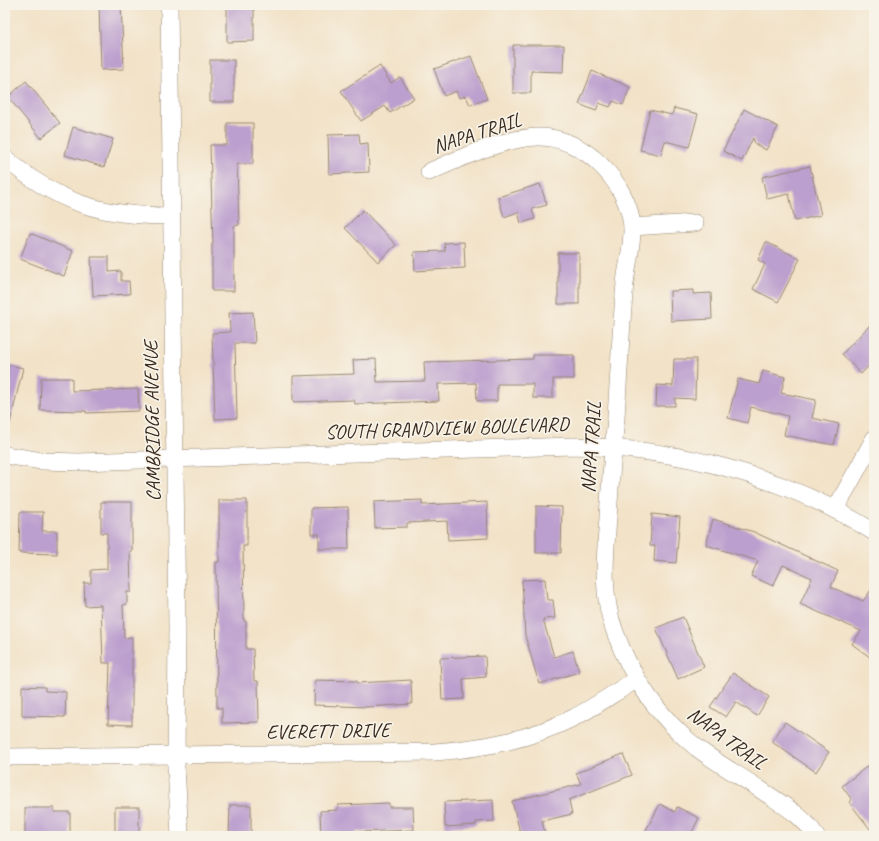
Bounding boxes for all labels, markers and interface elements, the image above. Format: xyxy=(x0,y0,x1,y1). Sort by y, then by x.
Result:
street label: NAPA TRAIL xyxy=(430,107,525,159)
street label: CAMBRIDGE AVENUE xyxy=(138,338,166,501)
street label: NAPA TRAIL xyxy=(575,400,607,493)
street label: SOUTH GRANDVIEW BOULEVARD xyxy=(325,411,571,445)
street label: NAPA TRAIL xyxy=(683,701,772,775)
street label: EVERETT DRIVE xyxy=(266,717,393,745)

